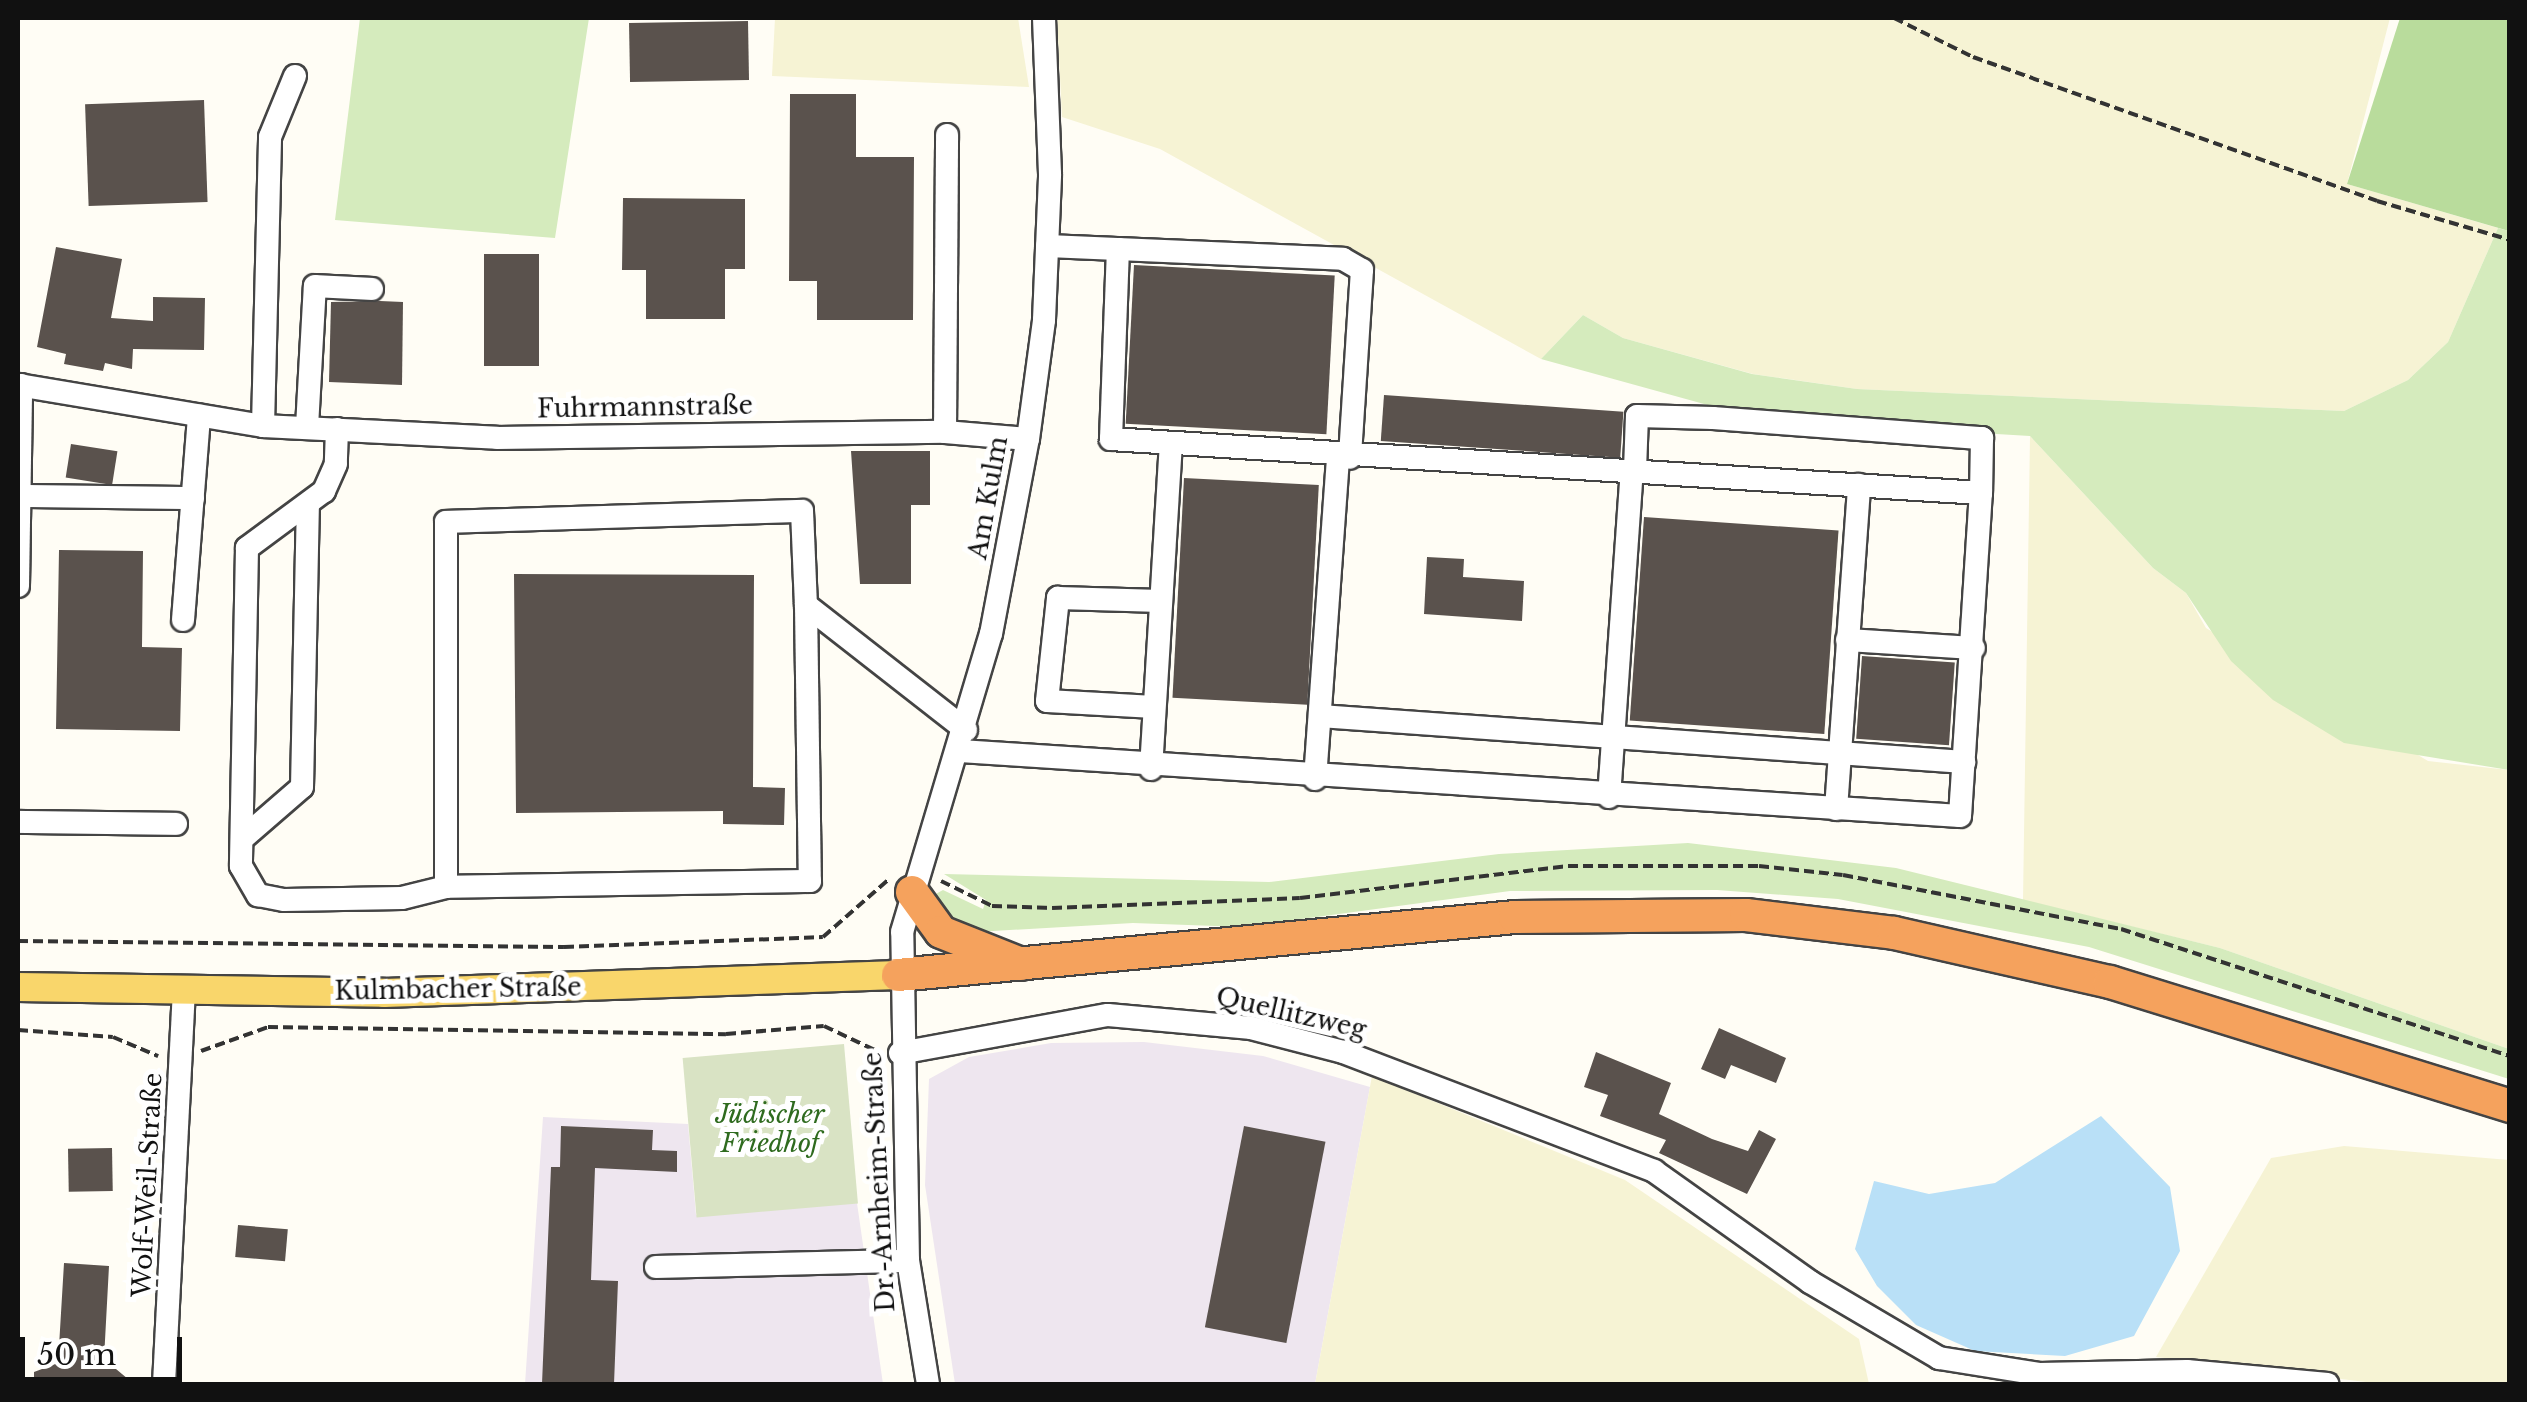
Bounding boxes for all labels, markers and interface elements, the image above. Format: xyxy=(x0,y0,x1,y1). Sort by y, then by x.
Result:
street label: Fuhrmannstraße xyxy=(537,391,753,425)
street label: Am Kulm xyxy=(963,434,1015,562)
street label: Kulmbacher Straße xyxy=(334,973,582,1007)
street label: Quellitzweg xyxy=(1213,982,1369,1046)
street label: Dr.-Arnheim-Straße xyxy=(858,1051,902,1313)
street label: Wolf-Weil-Straße xyxy=(127,1072,169,1298)
park label: Jüdischer Friedhof xyxy=(716,1101,824,1160)
scale bar xyxy=(25,1317,188,1379)
text: 50 m xyxy=(37,1336,116,1373)

